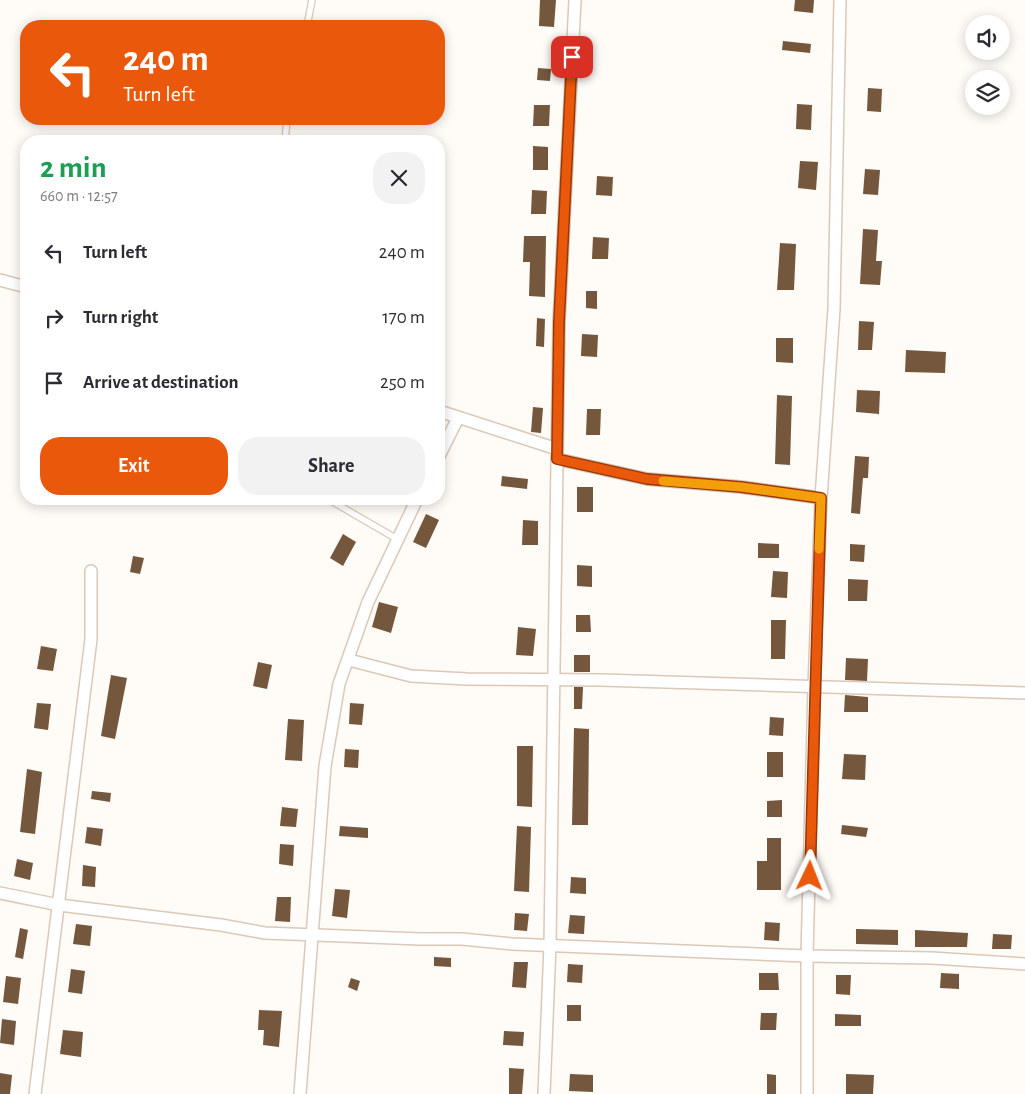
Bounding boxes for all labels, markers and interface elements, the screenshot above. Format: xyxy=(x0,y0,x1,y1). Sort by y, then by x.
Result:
map controls xyxy=(965,15,1010,115)
button: sound xyxy=(965,15,1010,60)
pin xyxy=(551,36,593,78)
icon: left xyxy=(40,40,105,105)
text: 240 m xyxy=(123,42,209,77)
icon: arrive xyxy=(558,43,586,71)
button: layers xyxy=(965,70,1010,115)
text: Turn left xyxy=(123,83,195,105)
button: close xyxy=(373,152,425,204)
text: 2 min xyxy=(40,153,107,183)
text: 660 m · 12:57 xyxy=(40,188,118,204)
icon: left xyxy=(40,239,68,267)
text: Turn left xyxy=(83,243,147,262)
text: 240 m xyxy=(379,243,425,262)
icon: right xyxy=(40,304,68,332)
text: Turn right xyxy=(83,308,158,327)
text: 170 m xyxy=(382,308,425,327)
icon: arrive xyxy=(40,369,68,397)
text: Arrive at destination xyxy=(83,373,239,392)
text: 250 m xyxy=(380,373,425,392)
button: Exit xyxy=(40,437,228,495)
button: Share xyxy=(238,437,425,495)
position arrow xyxy=(783,849,835,901)

